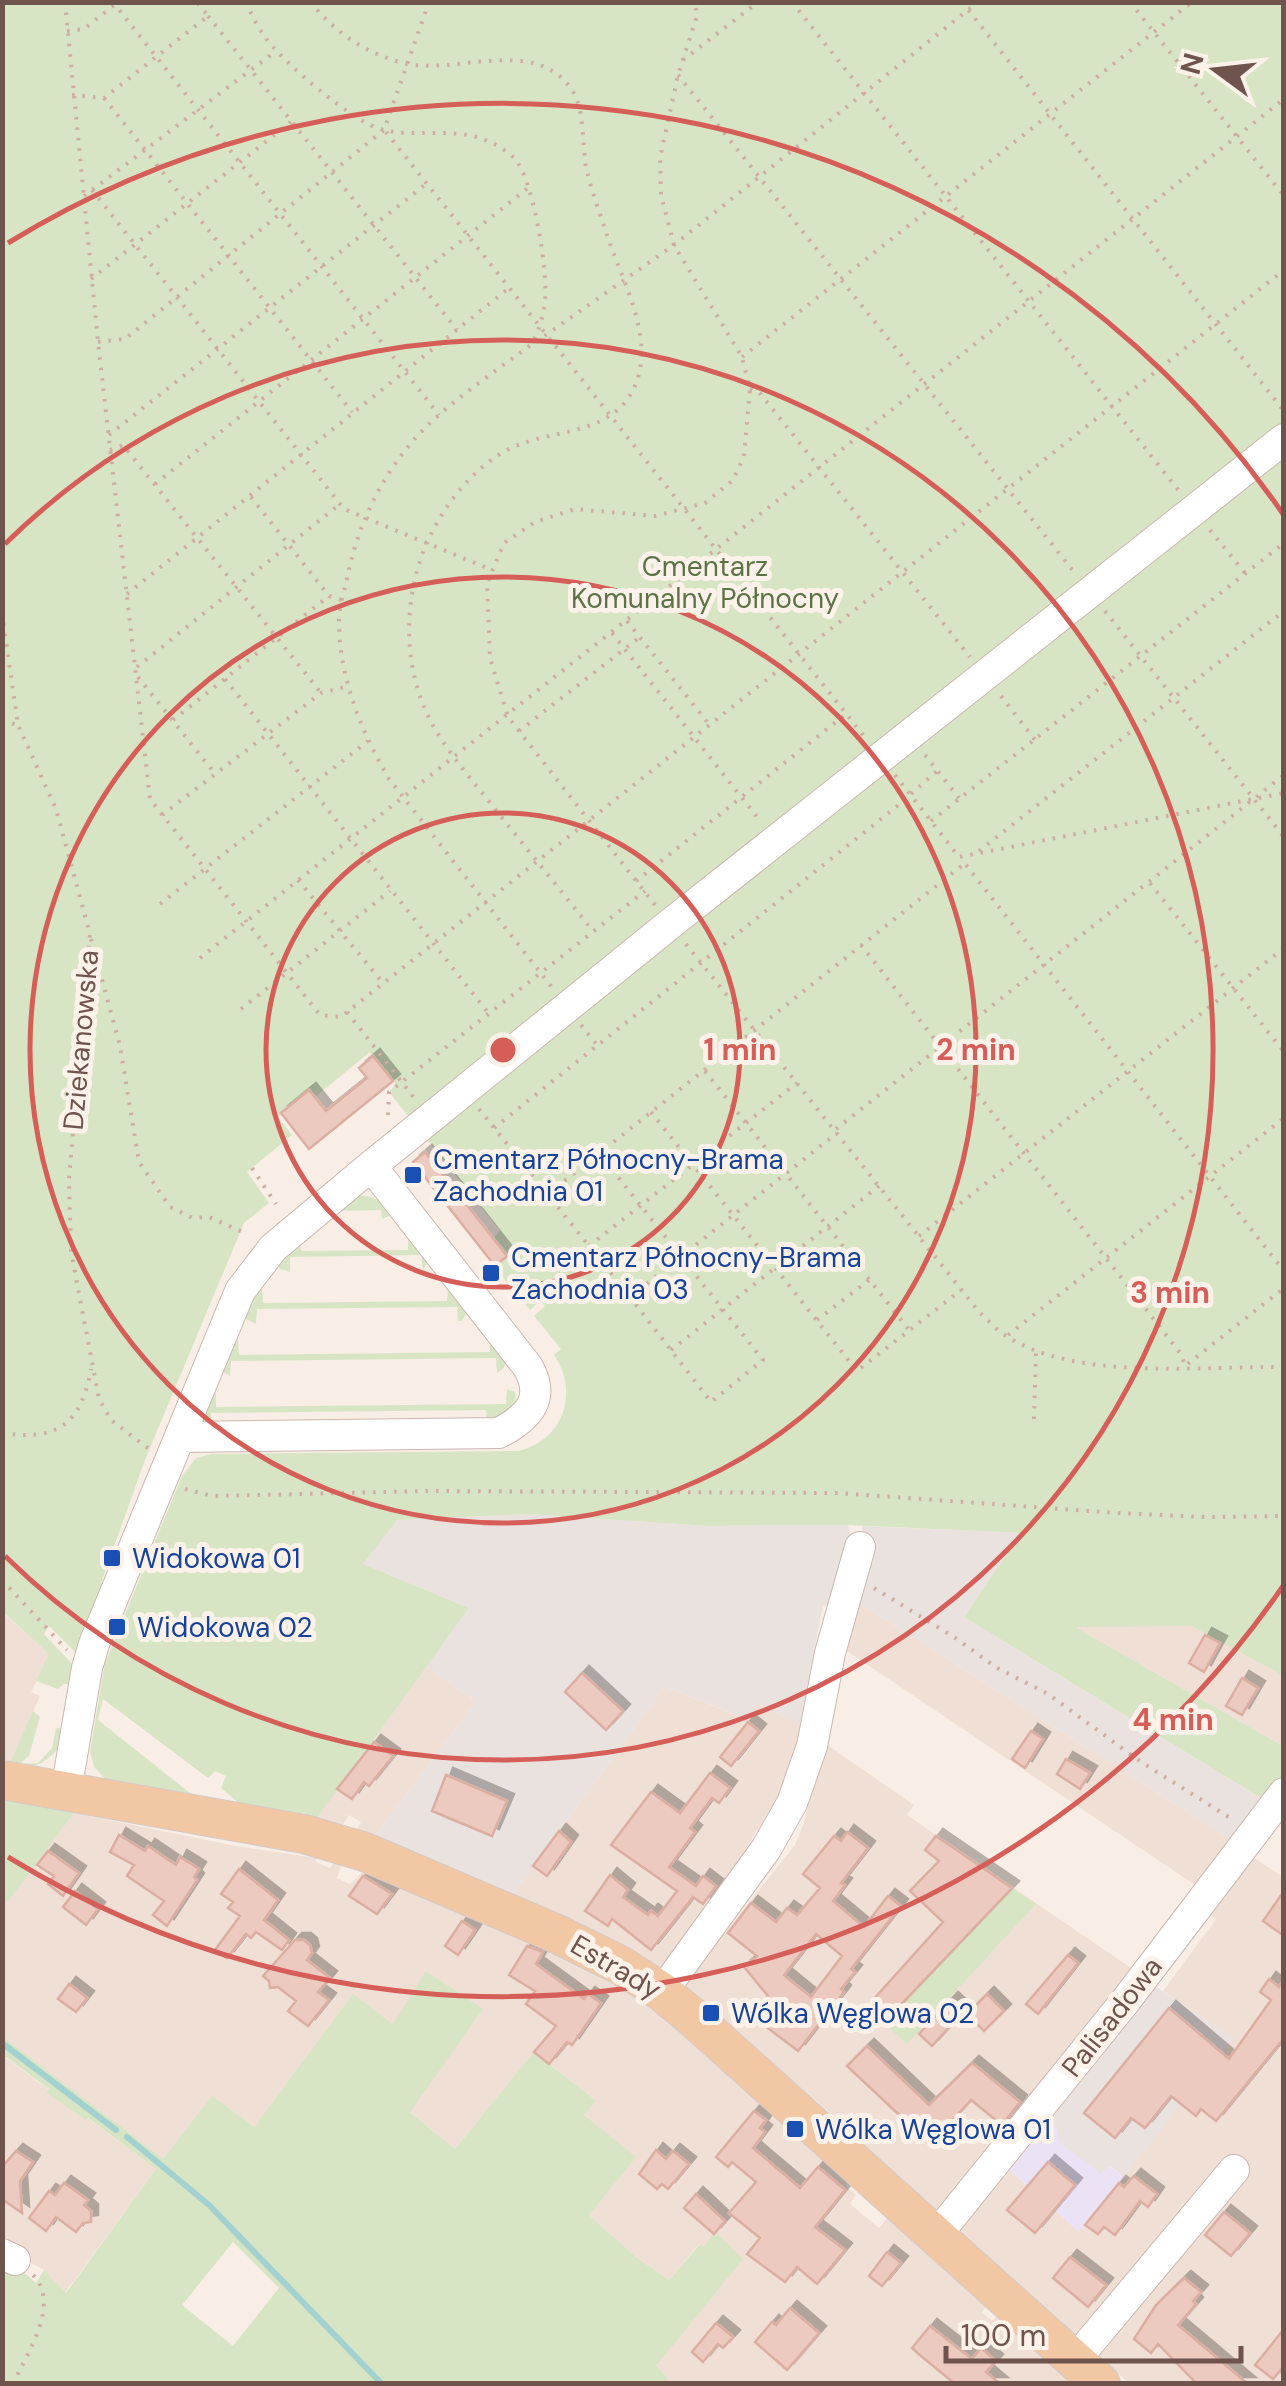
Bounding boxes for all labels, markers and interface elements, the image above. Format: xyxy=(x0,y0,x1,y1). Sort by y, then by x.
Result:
north arrow xyxy=(1166,20,1266,120)
text: N xyxy=(1172,49,1213,78)
park label: Cmentarz Komunalny Północny xyxy=(571,548,839,617)
street label: Dziekanowska xyxy=(55,948,107,1132)
text: 1 min xyxy=(704,1030,776,1069)
text: 2 min xyxy=(936,1030,1016,1069)
centre of rings xyxy=(485,1032,521,1068)
place label: Cmentarz Północny-Brama Zachodnia 01 xyxy=(433,1141,784,1210)
marker: Cmentarz Północny-Brama Zachodnia 01 xyxy=(402,1164,424,1186)
place label: Cmentarz Północny-Brama Zachodnia 03 xyxy=(511,1239,862,1308)
marker: Cmentarz Północny-Brama Zachodnia 03 xyxy=(480,1262,502,1284)
text: 3 min xyxy=(1130,1273,1210,1312)
place label: Widokowa 01 xyxy=(132,1540,301,1577)
marker: Widokowa 01 xyxy=(101,1547,123,1569)
place label: Widokowa 02 xyxy=(137,1609,313,1646)
marker: Widokowa 02 xyxy=(106,1616,128,1638)
text: 4 min xyxy=(1132,1700,1214,1739)
street label: Estrady xyxy=(564,1926,668,2008)
street label: Palisadowa xyxy=(1053,1949,1171,2085)
place label: Wólka Węglowa 02 xyxy=(731,1995,974,2032)
marker: Wólka Węglowa 02 xyxy=(700,2002,722,2024)
place label: Wólka Węglowa 01 xyxy=(815,2111,1051,2148)
marker: Wólka Węglowa 01 xyxy=(784,2118,806,2140)
scale bar xyxy=(946,2301,1241,2363)
text: 100 m xyxy=(961,2316,1046,2355)

